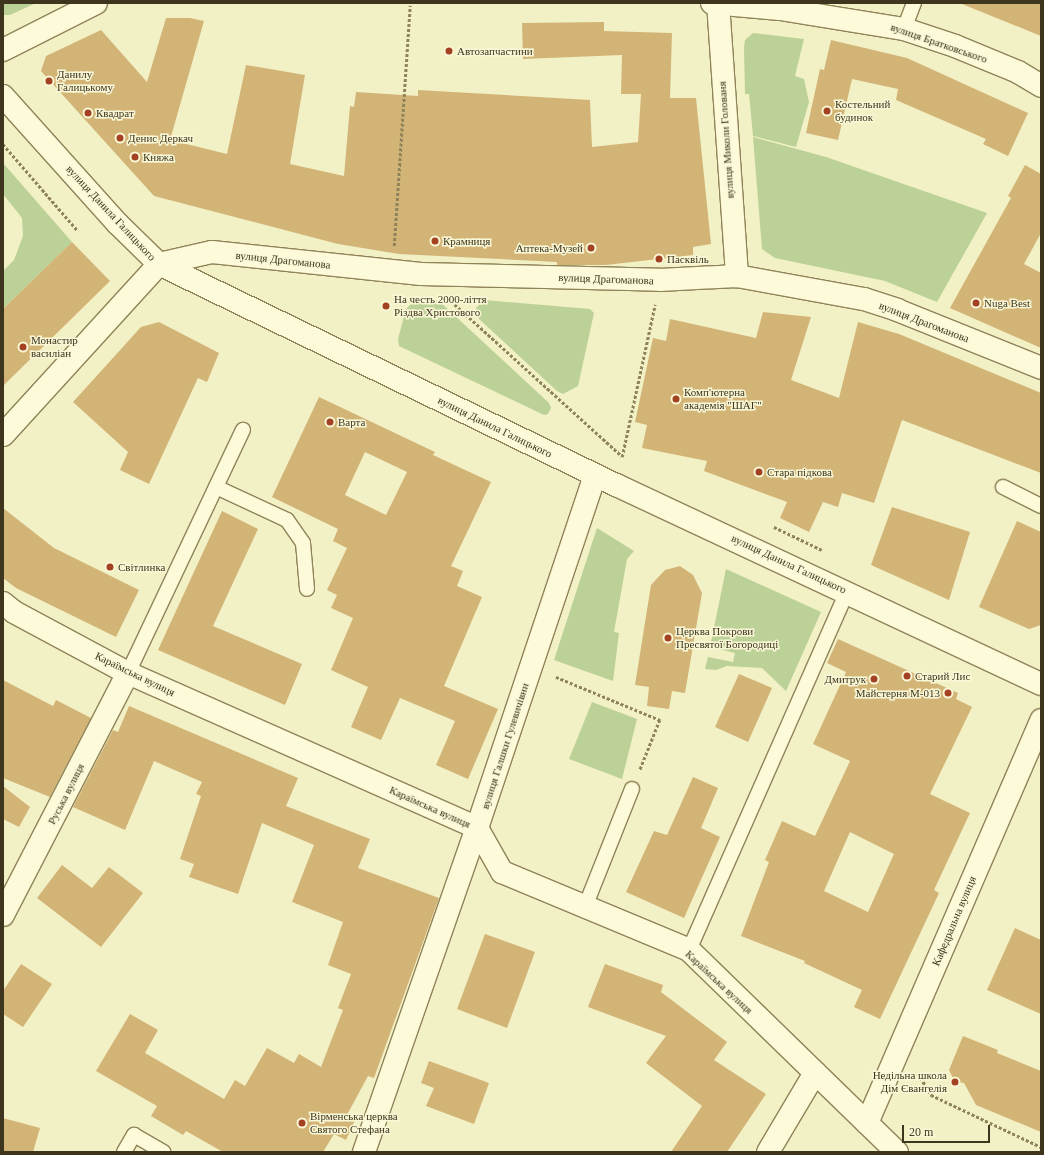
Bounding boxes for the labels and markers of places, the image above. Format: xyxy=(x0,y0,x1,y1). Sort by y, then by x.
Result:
place label: Автозапчастини xyxy=(457,44,533,58)
marker: Автозапчастини xyxy=(444,46,454,56)
place label: Данилу Галицькому xyxy=(57,68,113,94)
marker: Данилу Галицькому xyxy=(44,76,54,86)
place label: Костельний будинок xyxy=(835,98,890,124)
place label: Квадрат xyxy=(96,106,134,120)
marker: Костельний будинок xyxy=(822,106,832,116)
marker: Квадрат xyxy=(83,108,93,118)
place label: Денис Деркач xyxy=(128,131,193,145)
marker: Денис Деркач xyxy=(115,133,125,143)
place label: Княжа xyxy=(143,150,174,164)
marker: Княжа xyxy=(130,152,140,162)
place label: Крамниця xyxy=(443,234,490,248)
marker: Крамниця xyxy=(430,236,440,246)
place label: Аптека-Музей xyxy=(516,241,583,255)
marker: Аптека-Музей xyxy=(586,243,596,253)
place label: Пасквіль xyxy=(667,252,709,266)
marker: Пасквіль xyxy=(654,254,664,264)
place label: На честь 2000-ліття Різдва Христового xyxy=(394,293,486,319)
place label: Nuga Best xyxy=(984,296,1030,310)
marker: Nuga Best xyxy=(971,298,981,308)
marker: На честь 2000-ліття Різдва Христового xyxy=(381,301,391,311)
place label: Монастир василіан xyxy=(31,334,78,360)
marker: Монастир василіан xyxy=(18,342,28,352)
place label: Комп'ютерна академія "ШАГ" xyxy=(684,386,762,412)
marker: Комп'ютерна академія "ШАГ" xyxy=(671,394,681,404)
place label: Варта xyxy=(338,415,365,429)
marker: Варта xyxy=(325,417,335,427)
place label: Стара підкова xyxy=(767,465,832,479)
marker: Стара підкова xyxy=(754,467,764,477)
place label: Світлинка xyxy=(118,560,165,574)
marker: Світлинка xyxy=(105,562,115,572)
place label: Церква Покрови Пресвятої Богородиці xyxy=(676,625,778,651)
marker: Церква Покрови Пресвятої Богородиці xyxy=(663,633,673,643)
place label: Старий Лис xyxy=(915,669,970,683)
marker: Старий Лис xyxy=(902,671,912,681)
place label: Дмитрук xyxy=(825,672,866,686)
marker: Дмитрук xyxy=(869,674,879,684)
place label: Майстерня М-013 xyxy=(856,686,940,700)
marker: Майстерня М-013 xyxy=(943,688,953,698)
place label: Недільна школа Дім Євангелія xyxy=(873,1069,947,1095)
marker: Недільна школа Дім Євангелія xyxy=(950,1077,960,1087)
place label: Вірменська церква Святого Стефана xyxy=(310,1110,398,1136)
marker: Вірменська церква Святого Стефана xyxy=(297,1118,307,1128)

